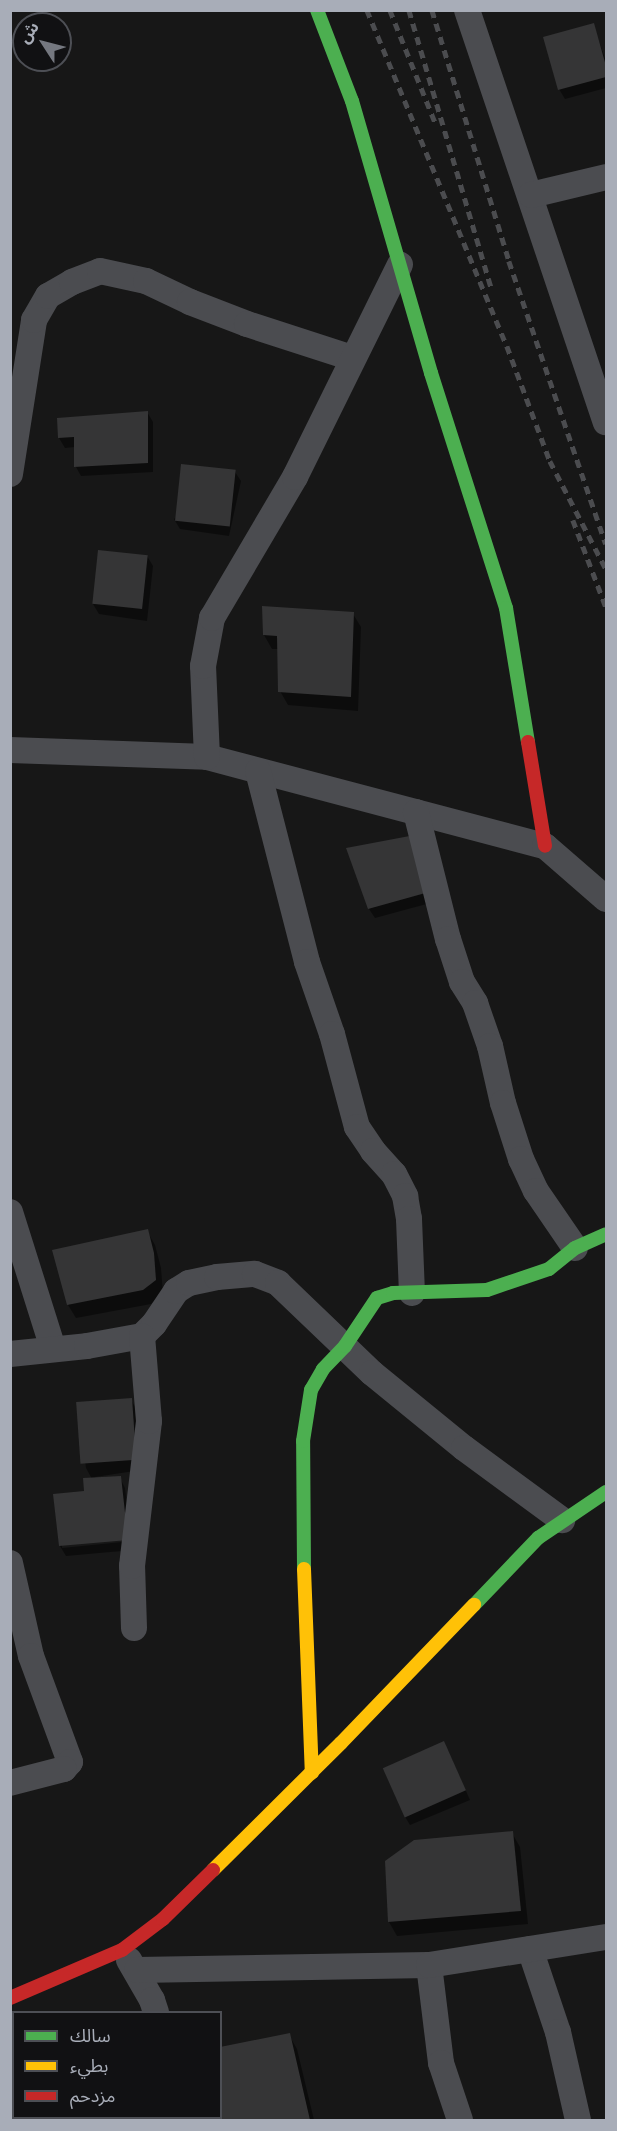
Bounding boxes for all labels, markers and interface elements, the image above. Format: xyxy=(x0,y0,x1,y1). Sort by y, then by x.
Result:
north arrow xyxy=(12,12,72,72)
text: ش xyxy=(15,18,43,47)
legend xyxy=(12,2011,222,2119)
text: سالك xyxy=(70,2025,111,2047)
text: بطيء xyxy=(70,2055,108,2077)
text: مزدحم xyxy=(70,2085,115,2107)

